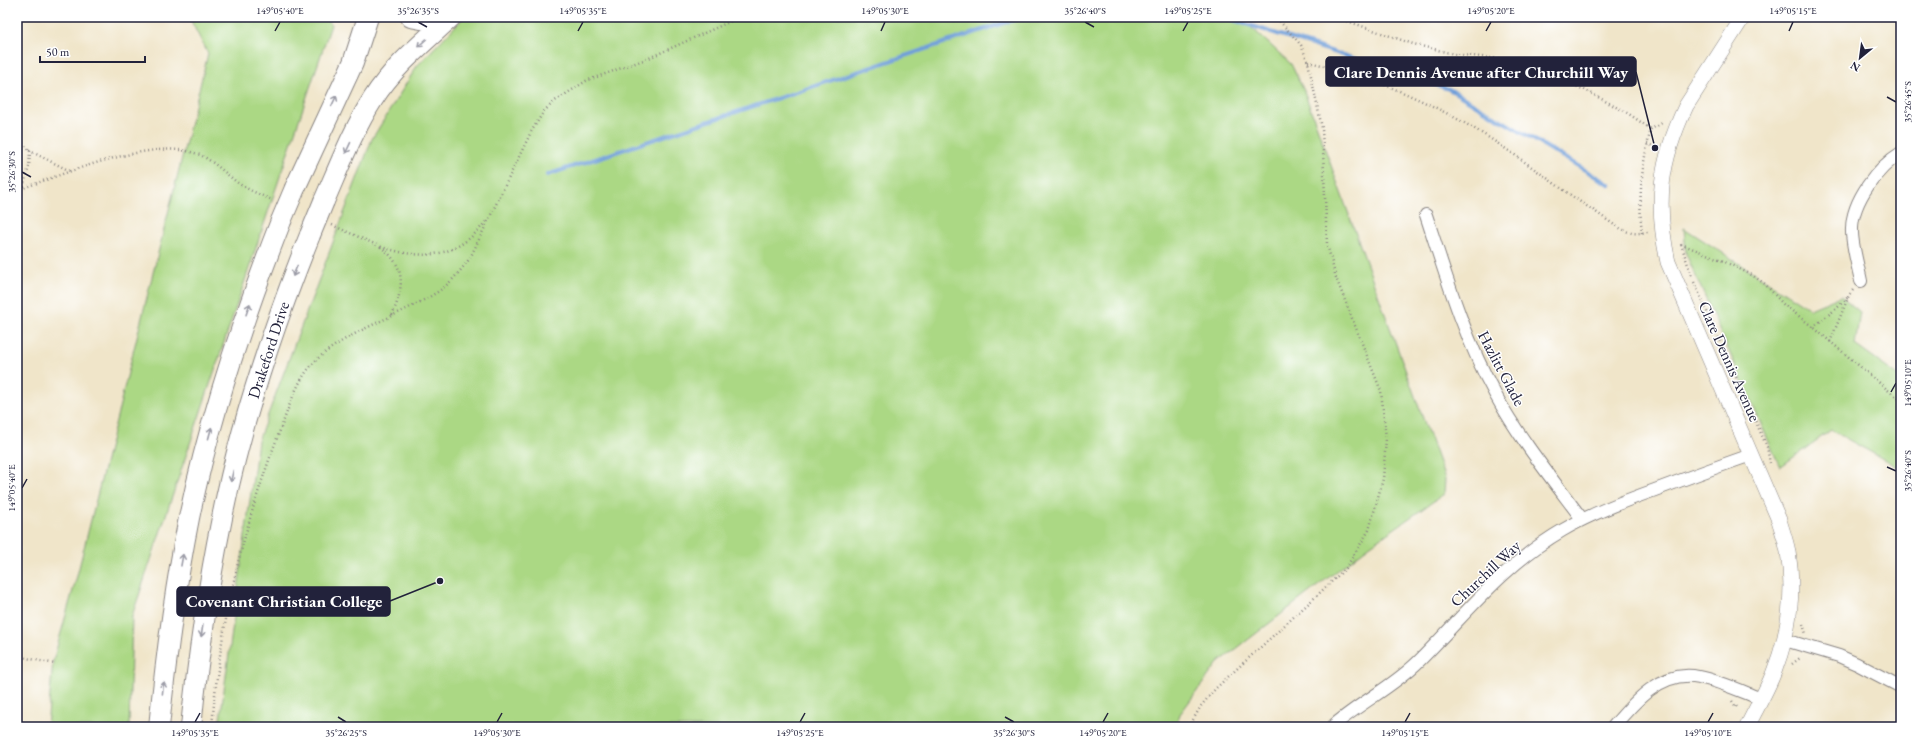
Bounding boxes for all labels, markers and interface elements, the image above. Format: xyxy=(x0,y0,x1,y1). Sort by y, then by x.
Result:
text: 149°05'40"E xyxy=(256,4,304,17)
text: 35°26'35"S xyxy=(397,4,439,17)
text: 149°05'35"E xyxy=(559,4,607,17)
text: 149°05'30"E xyxy=(861,4,909,17)
text: 35°26'40"S xyxy=(1064,4,1106,17)
text: 149°05'25"E xyxy=(1164,4,1212,17)
text: 149°05'20"E xyxy=(1467,4,1515,17)
text: 149°05'15"E xyxy=(1769,4,1817,17)
scale bar xyxy=(40,38,145,64)
one-way arrow xyxy=(418,38,428,47)
north arrow xyxy=(1840,38,1880,78)
text: 50 m xyxy=(46,44,70,60)
callout: Clare Dennis Avenue after Churchill Way xyxy=(1326,57,1636,86)
text: N xyxy=(1848,58,1862,75)
text: Clare Dennis Avenue after Churchill Way xyxy=(1334,61,1629,83)
text: 35°26'45"S xyxy=(1901,81,1914,123)
one-way arrow xyxy=(331,96,338,108)
one-way arrow xyxy=(344,142,351,154)
text: 35°26'30"S xyxy=(5,151,18,193)
one-way arrow xyxy=(291,265,299,277)
street label: Clare Dennis Avenue xyxy=(1694,298,1766,425)
street label: Drakeford Drive xyxy=(243,299,294,401)
one-way arrow xyxy=(245,302,252,315)
street label: Hazlitt Glade xyxy=(1473,327,1530,409)
text: 149°05'10"E xyxy=(1901,359,1914,407)
one-way arrow xyxy=(207,427,214,440)
text: 35°26'40"S xyxy=(1901,450,1914,492)
text: 149°05'40"E xyxy=(5,464,18,512)
one-way arrow xyxy=(228,469,235,482)
street label: Churchill Way xyxy=(1446,535,1526,611)
one-way arrow xyxy=(178,554,186,567)
callout: Covenant Christian College xyxy=(177,587,390,616)
text: Covenant Christian College xyxy=(186,590,382,612)
one-way arrow xyxy=(198,624,206,637)
one-way arrow xyxy=(159,682,166,695)
text: 149°05'35"E xyxy=(171,726,219,739)
text: 35°26'25"S xyxy=(325,726,367,739)
text: 149°05'30"E xyxy=(473,726,521,739)
text: 149°05'25"E xyxy=(776,726,824,739)
text: 35°26'30"S xyxy=(993,726,1035,739)
text: 149°05'20"E xyxy=(1079,726,1127,739)
text: 149°05'15"E xyxy=(1381,726,1429,739)
text: 149°05'10"E xyxy=(1684,726,1732,739)

